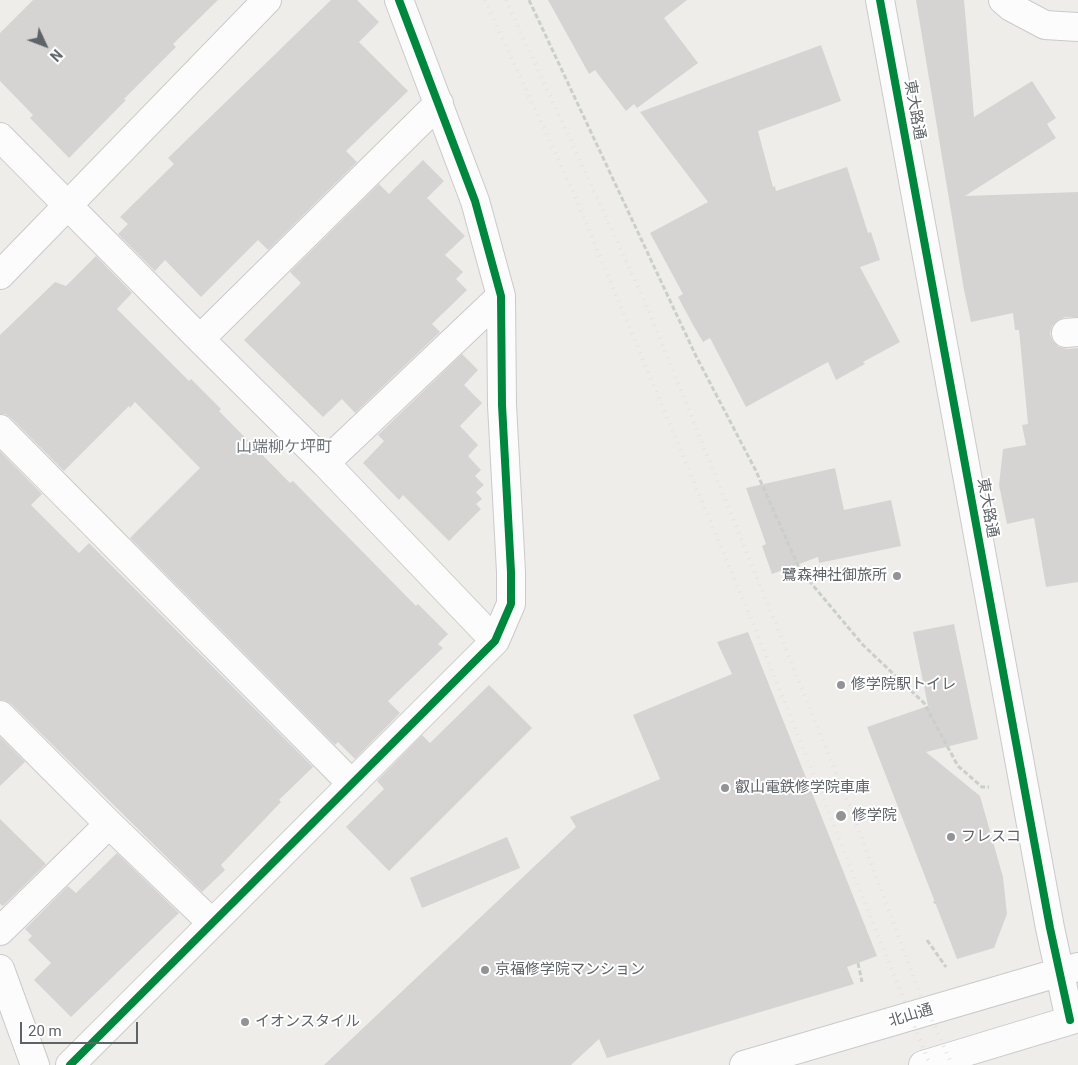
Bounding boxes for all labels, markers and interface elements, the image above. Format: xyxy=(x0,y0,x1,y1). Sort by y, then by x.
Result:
north arrow xyxy=(20,20,70,70)
text: N xyxy=(47,46,65,64)
street label: 東大路通 xyxy=(900,79,928,141)
district label: 山端柳ケ坪町 xyxy=(236,438,332,458)
street label: 東大路通 xyxy=(973,477,1001,539)
place label: 鷺森神社御旅所 xyxy=(782,567,887,585)
marker: 鷺森神社御旅所 xyxy=(891,570,903,582)
place label: 修学院駅トイレ xyxy=(851,676,956,694)
marker: 修学院駅トイレ xyxy=(835,679,847,691)
place label: 叡山電鉄修学院車庫 xyxy=(735,779,870,797)
marker: 叡山電鉄修学院車庫 xyxy=(719,782,731,794)
place label: 修学院 xyxy=(852,807,897,825)
marker: 修学院 xyxy=(834,809,848,823)
place label: フレスコ xyxy=(961,828,1021,846)
marker: フレスコ xyxy=(945,831,957,843)
place label: 京福修学院マンション xyxy=(495,961,645,979)
marker: 京福修学院マンション xyxy=(479,964,491,976)
street label: 北山通 xyxy=(887,1001,935,1031)
scale bar xyxy=(22,1012,140,1044)
place label: イオンスタイル xyxy=(255,1013,360,1031)
marker: イオンスタイル xyxy=(239,1016,251,1028)
text: 20 m xyxy=(28,1022,62,1040)

